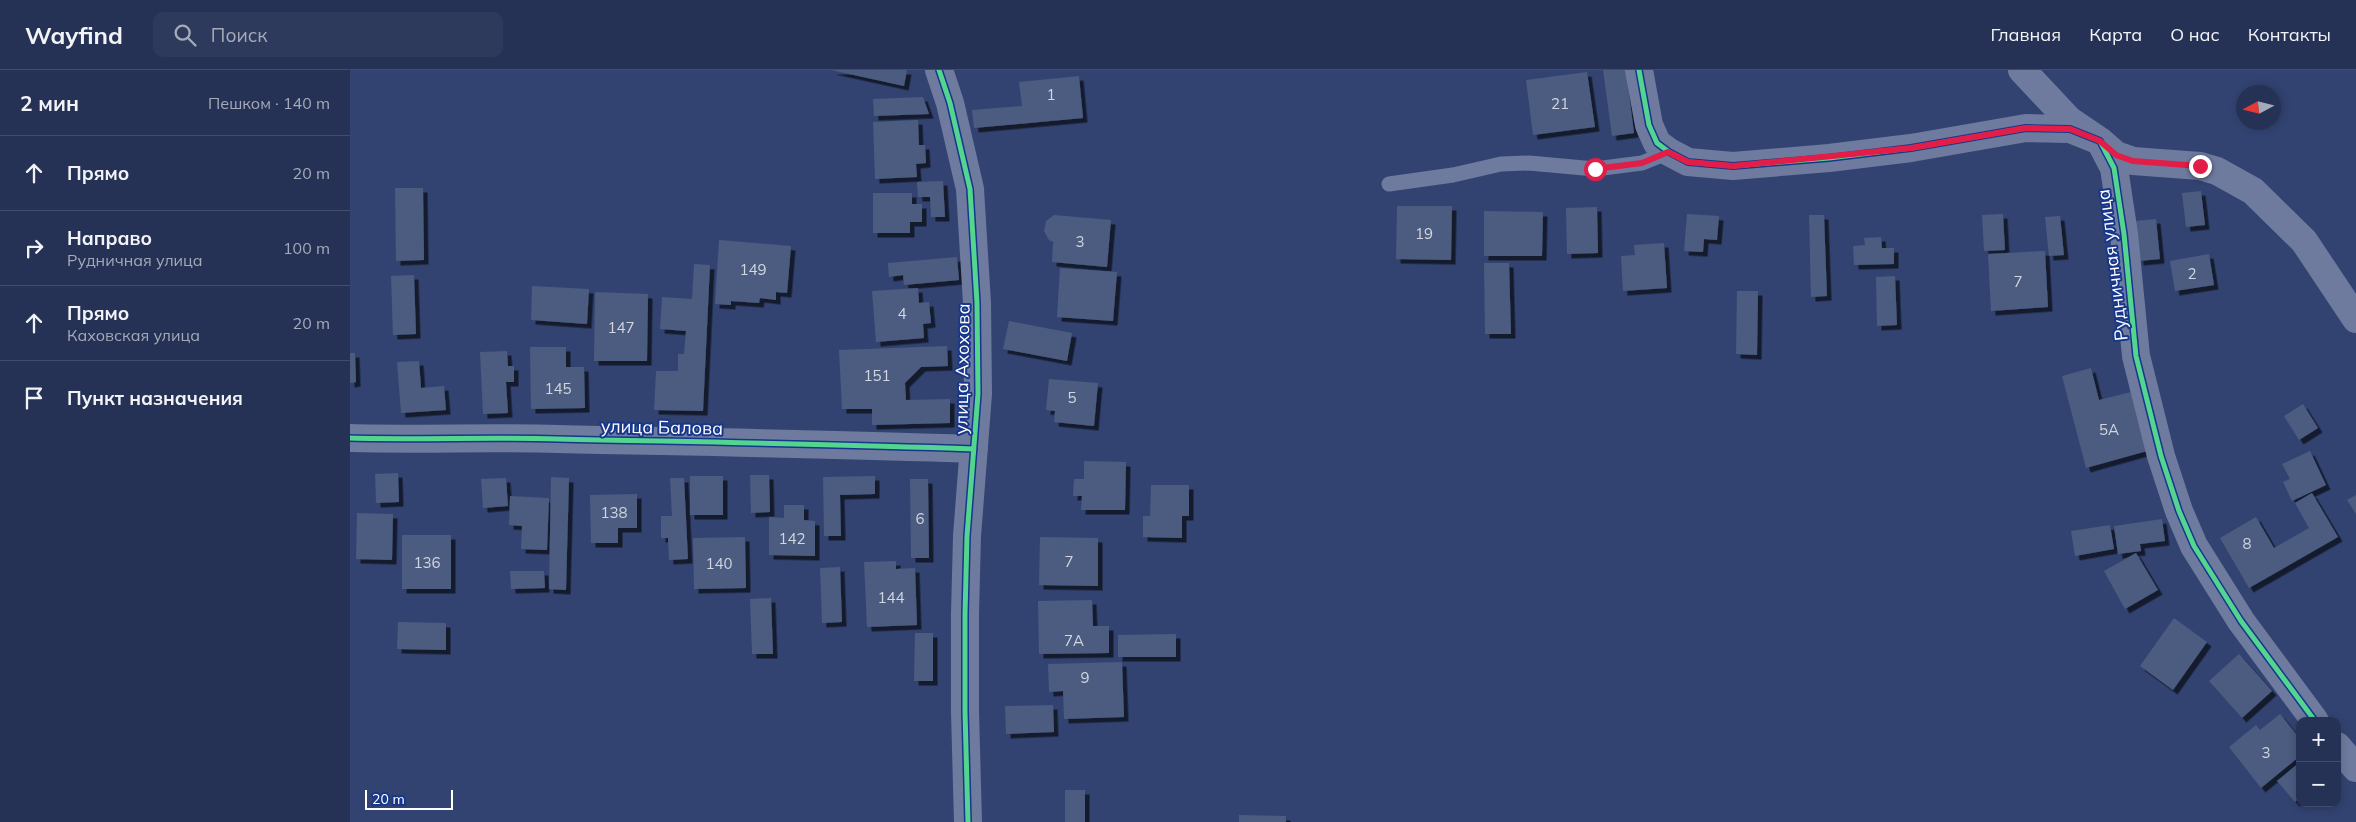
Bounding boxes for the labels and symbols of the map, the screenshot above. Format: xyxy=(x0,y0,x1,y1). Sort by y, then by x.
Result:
house number: 1 xyxy=(1046,85,1056,104)
north arrow xyxy=(2236,85,2281,130)
house number: 21 xyxy=(1551,94,1569,113)
route end xyxy=(2189,155,2212,178)
route start xyxy=(1584,158,1607,181)
street label: Рудничная улица xyxy=(2091,188,2133,342)
house number: 19 xyxy=(1415,224,1433,243)
house number: 3 xyxy=(1075,232,1085,251)
house number: 149 xyxy=(739,260,767,279)
house number: 2 xyxy=(2187,264,2197,283)
house number: 7 xyxy=(2013,272,2023,291)
street label: улица Ахохова xyxy=(949,303,975,435)
house number: 4 xyxy=(897,304,907,323)
house number: 147 xyxy=(607,318,635,337)
house number: 151 xyxy=(863,366,891,385)
house number: 145 xyxy=(544,379,572,398)
house number: 5 xyxy=(1067,388,1077,407)
street label: улица Балова xyxy=(601,414,723,440)
house number: 5А xyxy=(2099,420,2119,439)
house number: 138 xyxy=(600,503,628,522)
house number: 6 xyxy=(915,509,925,528)
house number: 142 xyxy=(778,529,806,548)
house number: 8 xyxy=(2242,534,2252,553)
house number: 7 xyxy=(1064,552,1074,571)
house number: 136 xyxy=(413,553,441,572)
house number: 140 xyxy=(705,554,733,573)
house number: 144 xyxy=(877,588,905,607)
house number: 7А xyxy=(1064,631,1084,650)
house number: 9 xyxy=(1080,668,1090,687)
house number: 3 xyxy=(2261,743,2271,762)
scale bar xyxy=(365,787,452,810)

